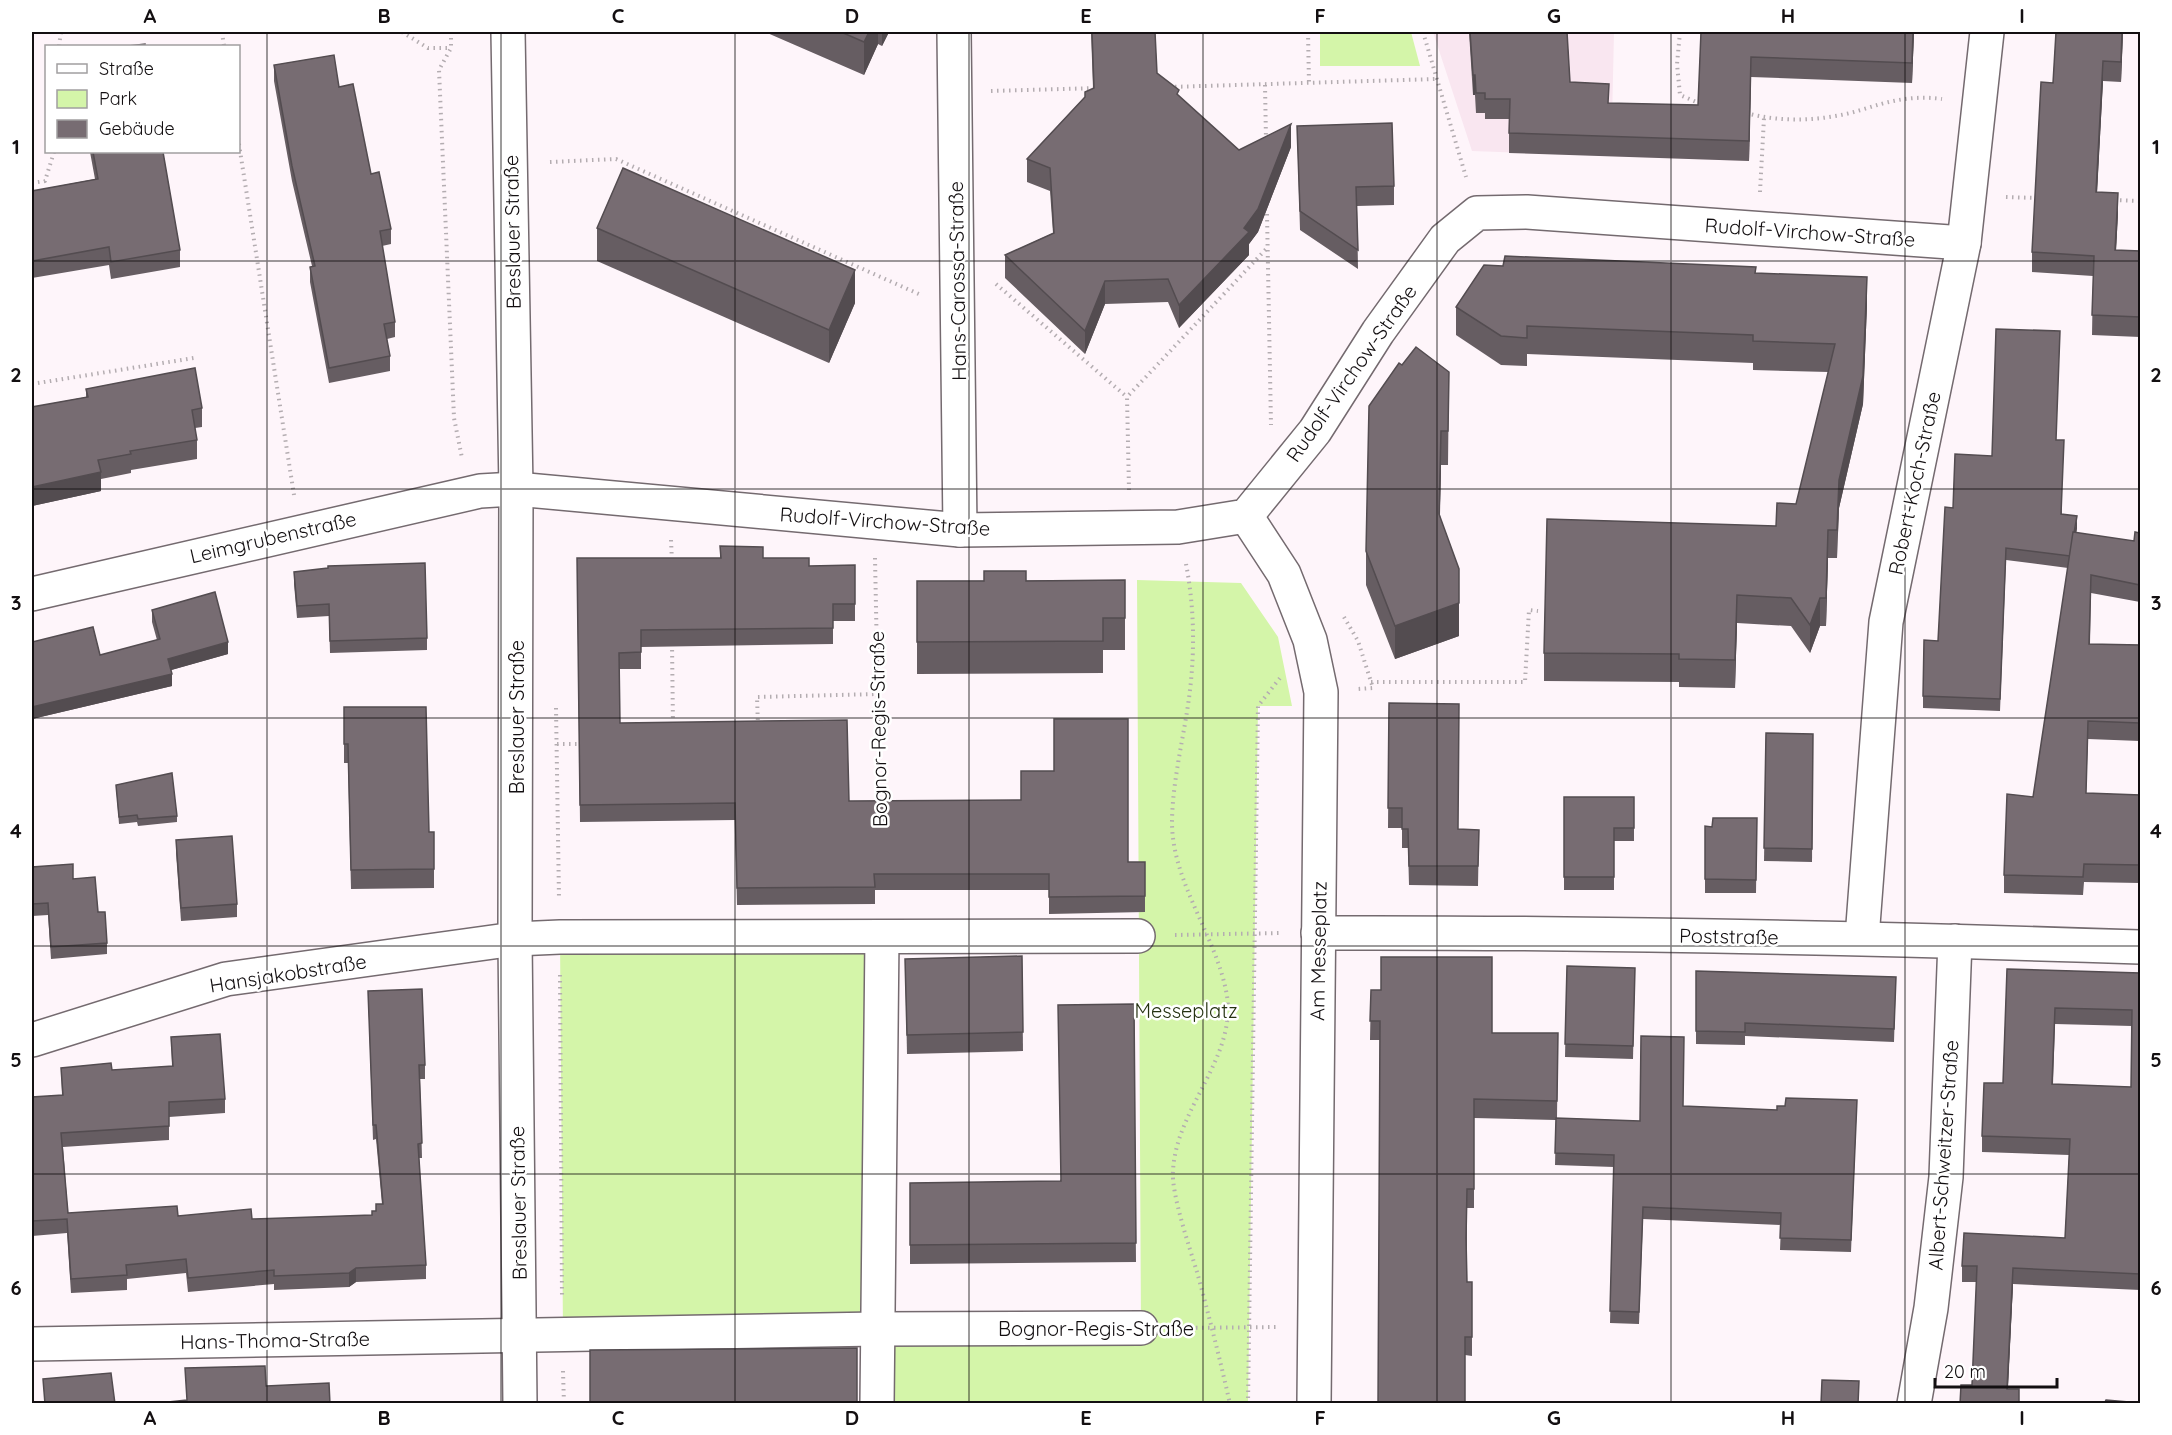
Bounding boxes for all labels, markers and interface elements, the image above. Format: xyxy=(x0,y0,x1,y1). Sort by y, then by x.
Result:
text: A xyxy=(144,3,157,28)
text: B xyxy=(377,3,391,28)
text: C xyxy=(612,3,625,28)
text: D xyxy=(845,3,859,28)
text: E xyxy=(1080,3,1092,28)
text: F xyxy=(1314,3,1326,28)
text: G xyxy=(1547,3,1561,28)
text: H xyxy=(1781,3,1795,28)
text: I xyxy=(2019,3,2025,28)
legend xyxy=(45,45,240,153)
text: Straße xyxy=(99,57,154,80)
text: Park xyxy=(99,87,137,110)
text: Gebäude xyxy=(99,117,175,140)
text: 1 xyxy=(12,134,20,159)
text: 1 xyxy=(2152,134,2160,159)
street label: Breslauer Straße xyxy=(498,155,526,309)
street label: Hans-Carossa-Straße xyxy=(943,181,971,381)
street label: Rudolf-Virchow-Straße xyxy=(1704,212,1916,252)
street label: Rudolf-Virchow-Straße xyxy=(1280,279,1422,467)
text: 2 xyxy=(10,362,22,387)
text: 2 xyxy=(2150,362,2162,387)
street label: Robert-Koch-Straße xyxy=(1882,389,1946,577)
street label: Rudolf-Virchow-Straße xyxy=(779,501,991,541)
street label: Leimgrubenstraße xyxy=(187,506,359,568)
text: 3 xyxy=(11,590,21,615)
text: 3 xyxy=(2151,590,2161,615)
street label: Bognor-Regis-Straße xyxy=(864,631,892,827)
street label: Breslauer Straße xyxy=(504,640,529,794)
text: 4 xyxy=(10,818,22,843)
text: 4 xyxy=(2150,818,2162,843)
street label: Am Messeplatz xyxy=(1304,881,1332,1021)
street label: Poststraße xyxy=(1679,923,1779,949)
street label: Hansjakobstraße xyxy=(208,948,368,998)
park label: Messeplatz xyxy=(1134,998,1238,1023)
street label: Albert-Schweitzer-Straße xyxy=(1922,1039,1964,1271)
text: 5 xyxy=(10,1047,22,1072)
text: 5 xyxy=(2150,1047,2162,1072)
street label: Breslauer Straße xyxy=(504,1126,532,1280)
text: 6 xyxy=(10,1275,22,1300)
text: 6 xyxy=(2150,1275,2162,1300)
street label: Bognor-Regis-Straße xyxy=(998,1316,1194,1341)
street label: Hans-Thoma-Straße xyxy=(180,1326,370,1354)
scale bar xyxy=(1935,1351,2056,1389)
text: 20 m xyxy=(1944,1360,1986,1383)
text: A xyxy=(144,1405,157,1430)
text: B xyxy=(377,1405,391,1430)
text: C xyxy=(612,1405,625,1430)
text: D xyxy=(845,1405,859,1430)
text: E xyxy=(1080,1405,1092,1430)
text: F xyxy=(1314,1405,1326,1430)
text: G xyxy=(1547,1405,1561,1430)
text: H xyxy=(1781,1405,1795,1430)
text: I xyxy=(2019,1405,2025,1430)

